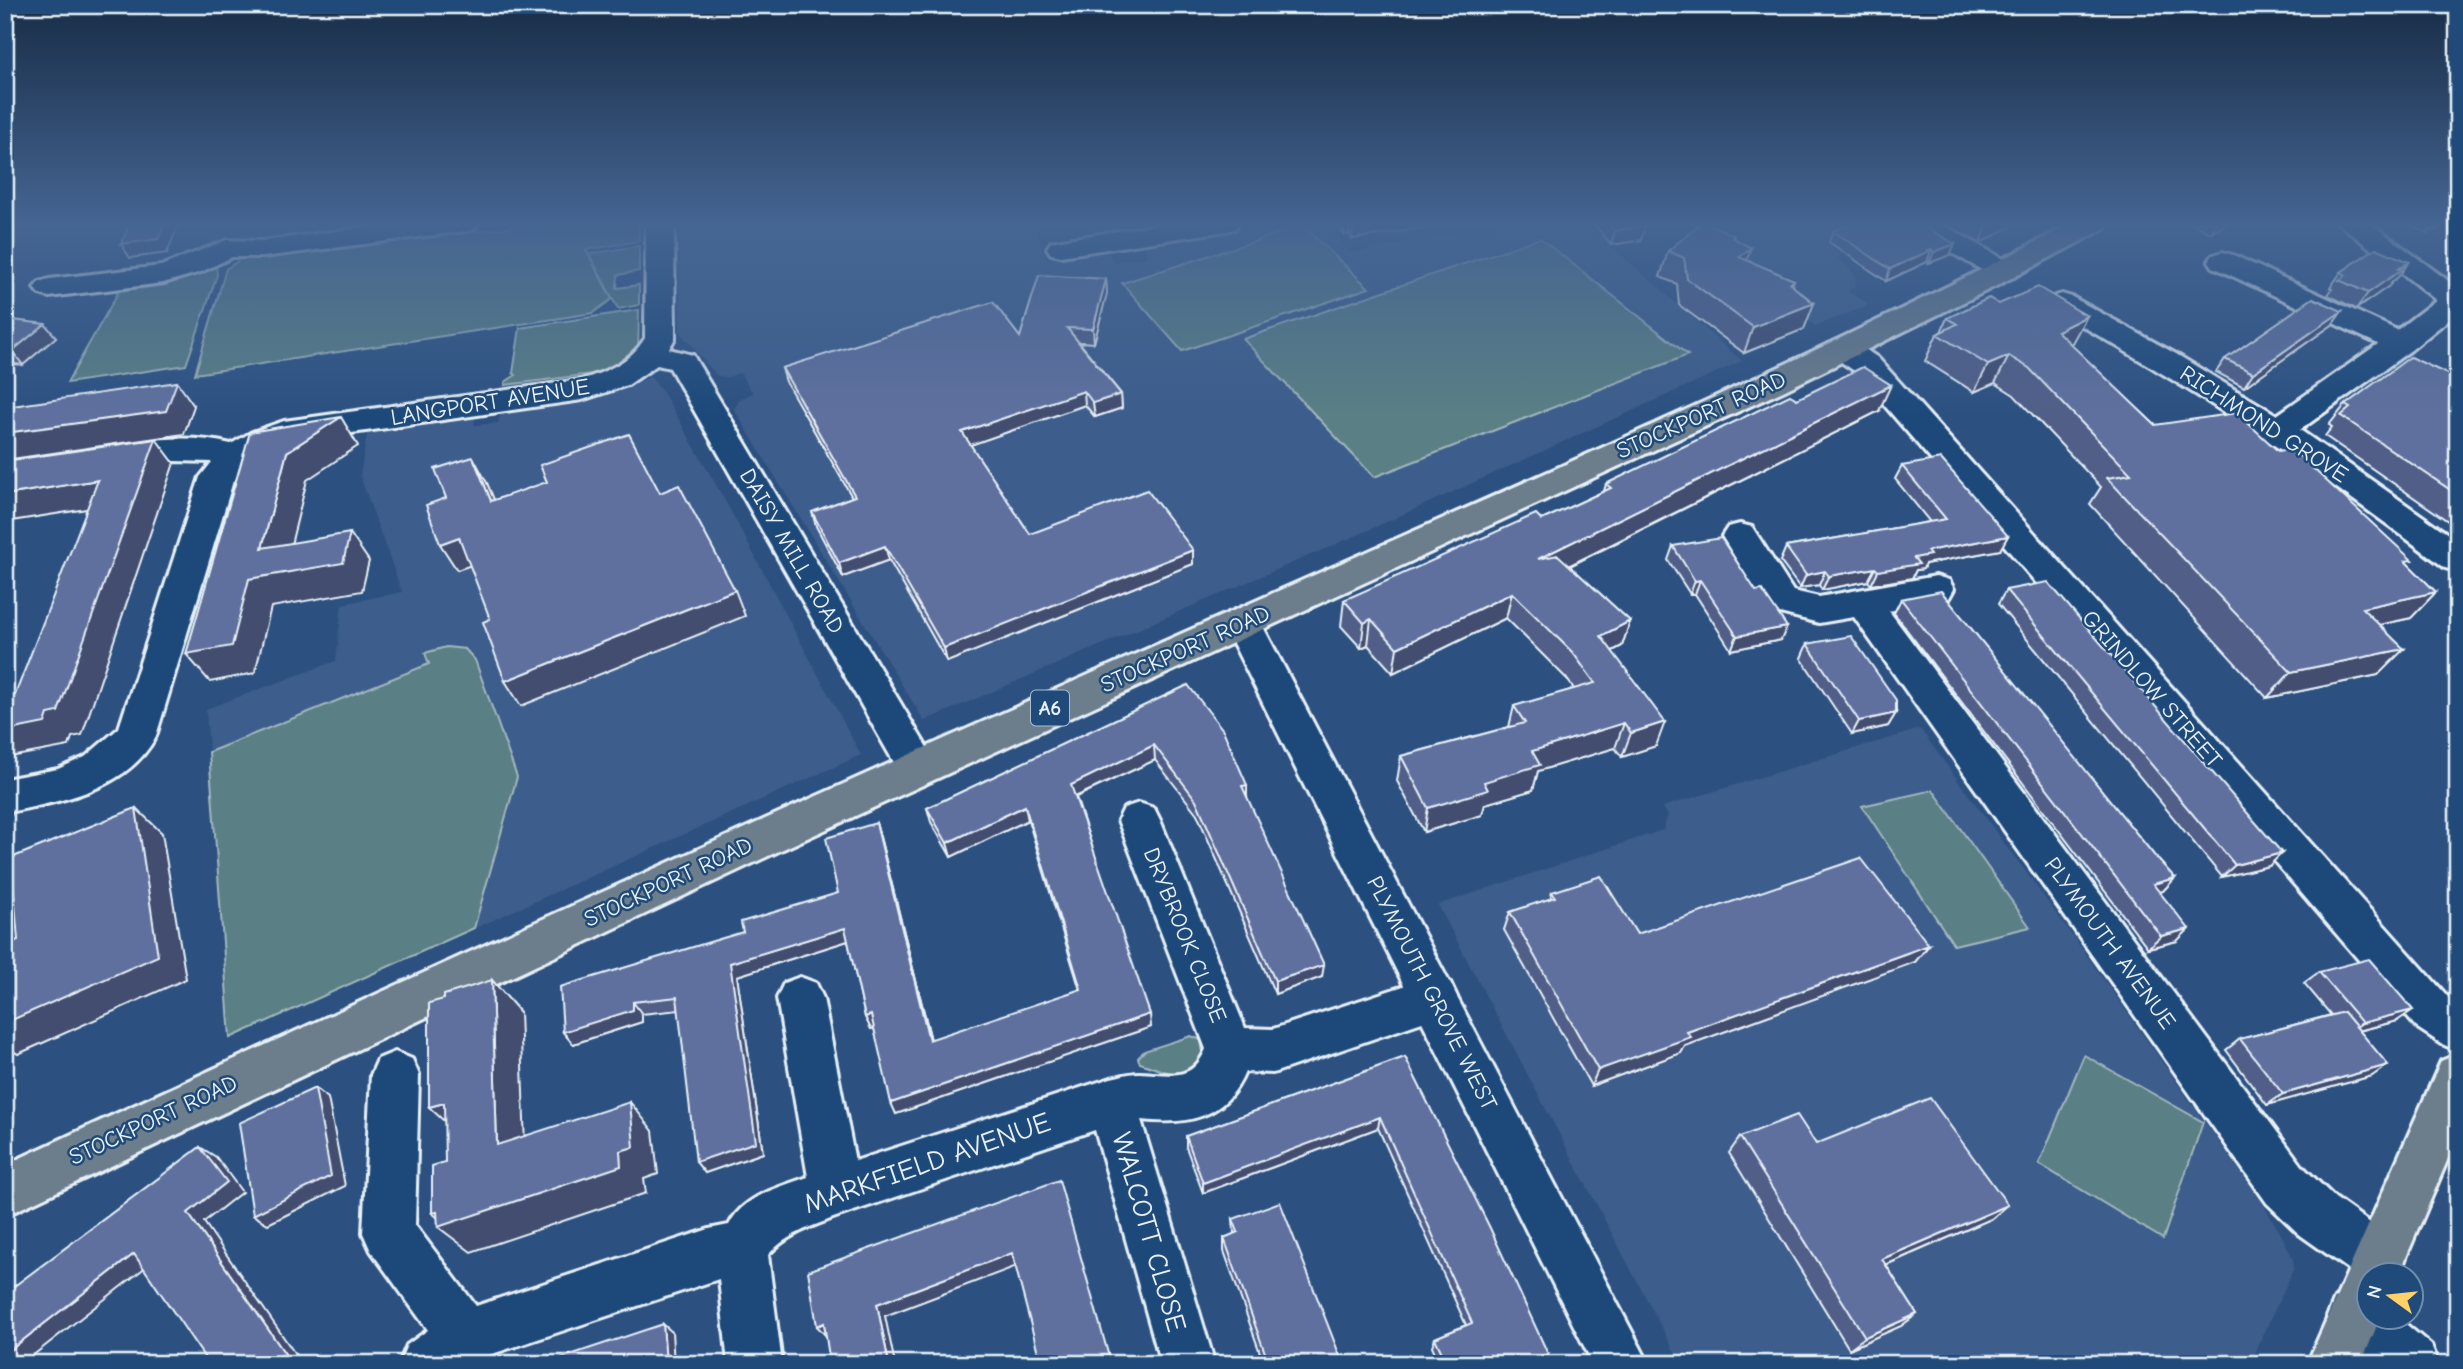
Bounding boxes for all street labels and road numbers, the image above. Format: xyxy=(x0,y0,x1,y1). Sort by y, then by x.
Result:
street label: RICHMOND GROVE xyxy=(2175,360,2353,488)
street label: STOCKPORT ROAD xyxy=(1612,366,1790,464)
street label: LANGPORT AVENUE xyxy=(389,373,592,431)
street label: DAISY MILL ROAD xyxy=(734,464,850,638)
street label: STOCKPORT ROAD xyxy=(1096,600,1274,698)
street label: GRINDLOW STREET xyxy=(2076,605,2228,773)
road number: A6 xyxy=(1031,690,1069,726)
street label: STOCKPORT ROAD xyxy=(580,831,756,933)
street label: DRYBROOK CLOSE xyxy=(1138,844,1232,1026)
street label: PLYMOUTH AVENUE xyxy=(2039,852,2182,1034)
street label: PLYMOUTH GROVE WEST xyxy=(1361,871,1503,1115)
street label: STOCKPORT ROAD xyxy=(65,1069,241,1171)
street label: MARKFIELD AVENUE xyxy=(799,1106,1055,1220)
street label: WALCOTT CLOSE xyxy=(1105,1129,1193,1335)

